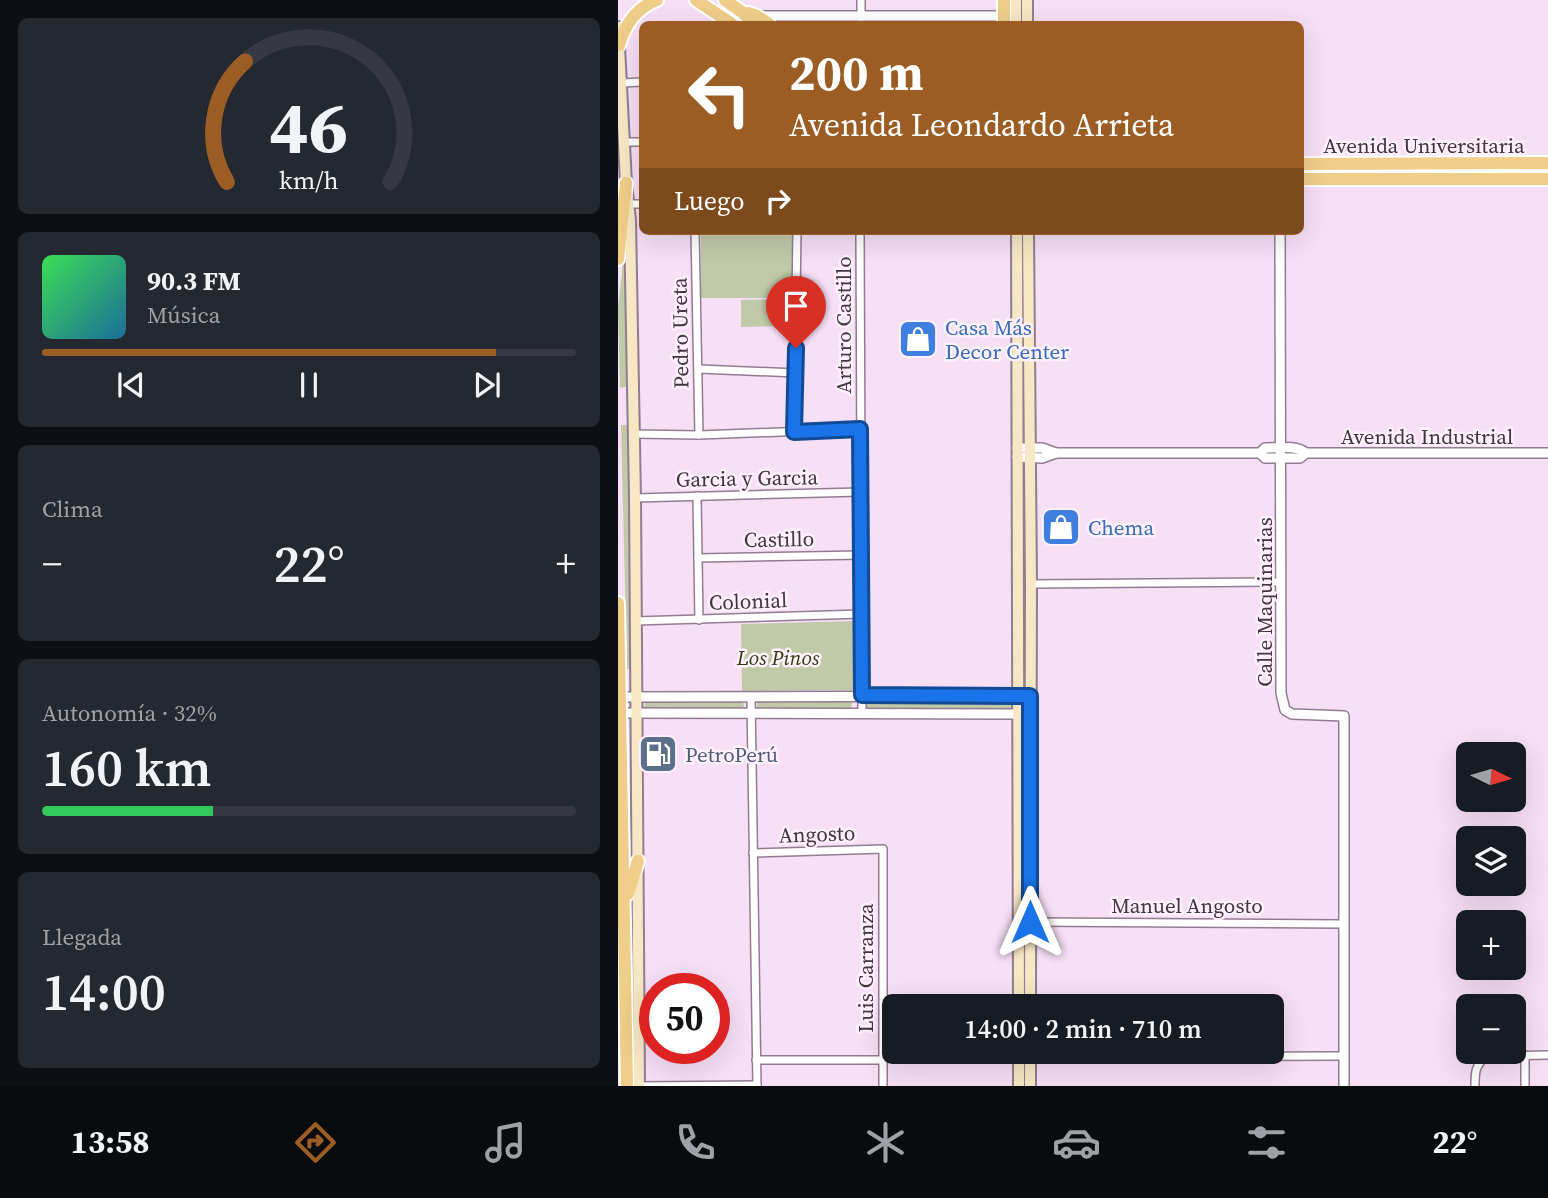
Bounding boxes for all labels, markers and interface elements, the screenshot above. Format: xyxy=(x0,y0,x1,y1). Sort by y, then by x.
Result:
text: 200 m xyxy=(789,39,924,106)
icon: left xyxy=(674,49,765,140)
text: 46 xyxy=(270,77,348,176)
text: Avenida Leondardo Arrieta xyxy=(789,103,1174,147)
street label: Avenida Universitaria xyxy=(1323,131,1525,160)
text: km/h xyxy=(279,163,339,197)
icon: right xyxy=(759,182,797,220)
text: Luego xyxy=(674,183,745,219)
street label: Arturo Castillo xyxy=(829,256,858,394)
text: 90.3 FM xyxy=(147,263,241,299)
pin xyxy=(766,276,826,348)
street label: Pedro Ureta xyxy=(665,277,695,389)
icon: arrive xyxy=(777,287,815,325)
text: Música xyxy=(147,299,220,331)
place label: Casa Más Decor Center xyxy=(945,313,1069,366)
shop icon: Casa Más Decor Center xyxy=(897,318,939,360)
icon: previous xyxy=(112,366,150,404)
icon: pause xyxy=(290,366,328,404)
icon: next xyxy=(468,366,506,404)
street label: Avenida Industrial xyxy=(1341,422,1513,451)
street label: Garcia y Garcia xyxy=(676,462,819,494)
text: Clima xyxy=(42,493,103,525)
shop icon: Chema xyxy=(1040,506,1082,548)
place label: Chema xyxy=(1088,513,1155,542)
street label: Calle Maquinarias xyxy=(1250,517,1279,687)
street label: Castillo xyxy=(744,524,814,554)
text: 22° xyxy=(273,528,345,599)
text: − xyxy=(42,538,62,590)
text: + xyxy=(556,538,576,590)
street label: Colonial xyxy=(708,585,788,617)
park label: Los Pinos xyxy=(736,643,820,672)
text: Autonomía · 32% xyxy=(42,697,217,729)
text: 160 km xyxy=(42,732,211,803)
fuel station icon: PetroPerú xyxy=(637,733,679,775)
place label: PetroPerú xyxy=(685,740,778,769)
north arrow xyxy=(1456,742,1526,812)
map controls xyxy=(1456,742,1526,1064)
street label: Angosto xyxy=(778,818,856,850)
button: layers xyxy=(1456,826,1526,896)
position arrow xyxy=(993,885,1067,959)
street label: Manuel Angosto xyxy=(1111,891,1263,920)
street label: Luis Carranza xyxy=(851,903,880,1033)
button: + xyxy=(1456,910,1526,980)
text: Llegada xyxy=(42,921,122,953)
text: 14:00 xyxy=(42,956,166,1027)
speed limit sign: 50 xyxy=(639,973,730,1064)
button: − xyxy=(1456,994,1526,1064)
text: 14:00 · 2 min · 710 m xyxy=(964,1011,1202,1047)
icon: directions xyxy=(291,1118,340,1167)
icon: music xyxy=(481,1118,530,1167)
icon: phone xyxy=(671,1118,720,1167)
icon: climate xyxy=(861,1118,910,1167)
icon: car xyxy=(1052,1118,1101,1167)
icon: filters xyxy=(1242,1118,1291,1167)
text: 13:58 xyxy=(71,1120,150,1164)
text: 22° xyxy=(1432,1120,1477,1164)

